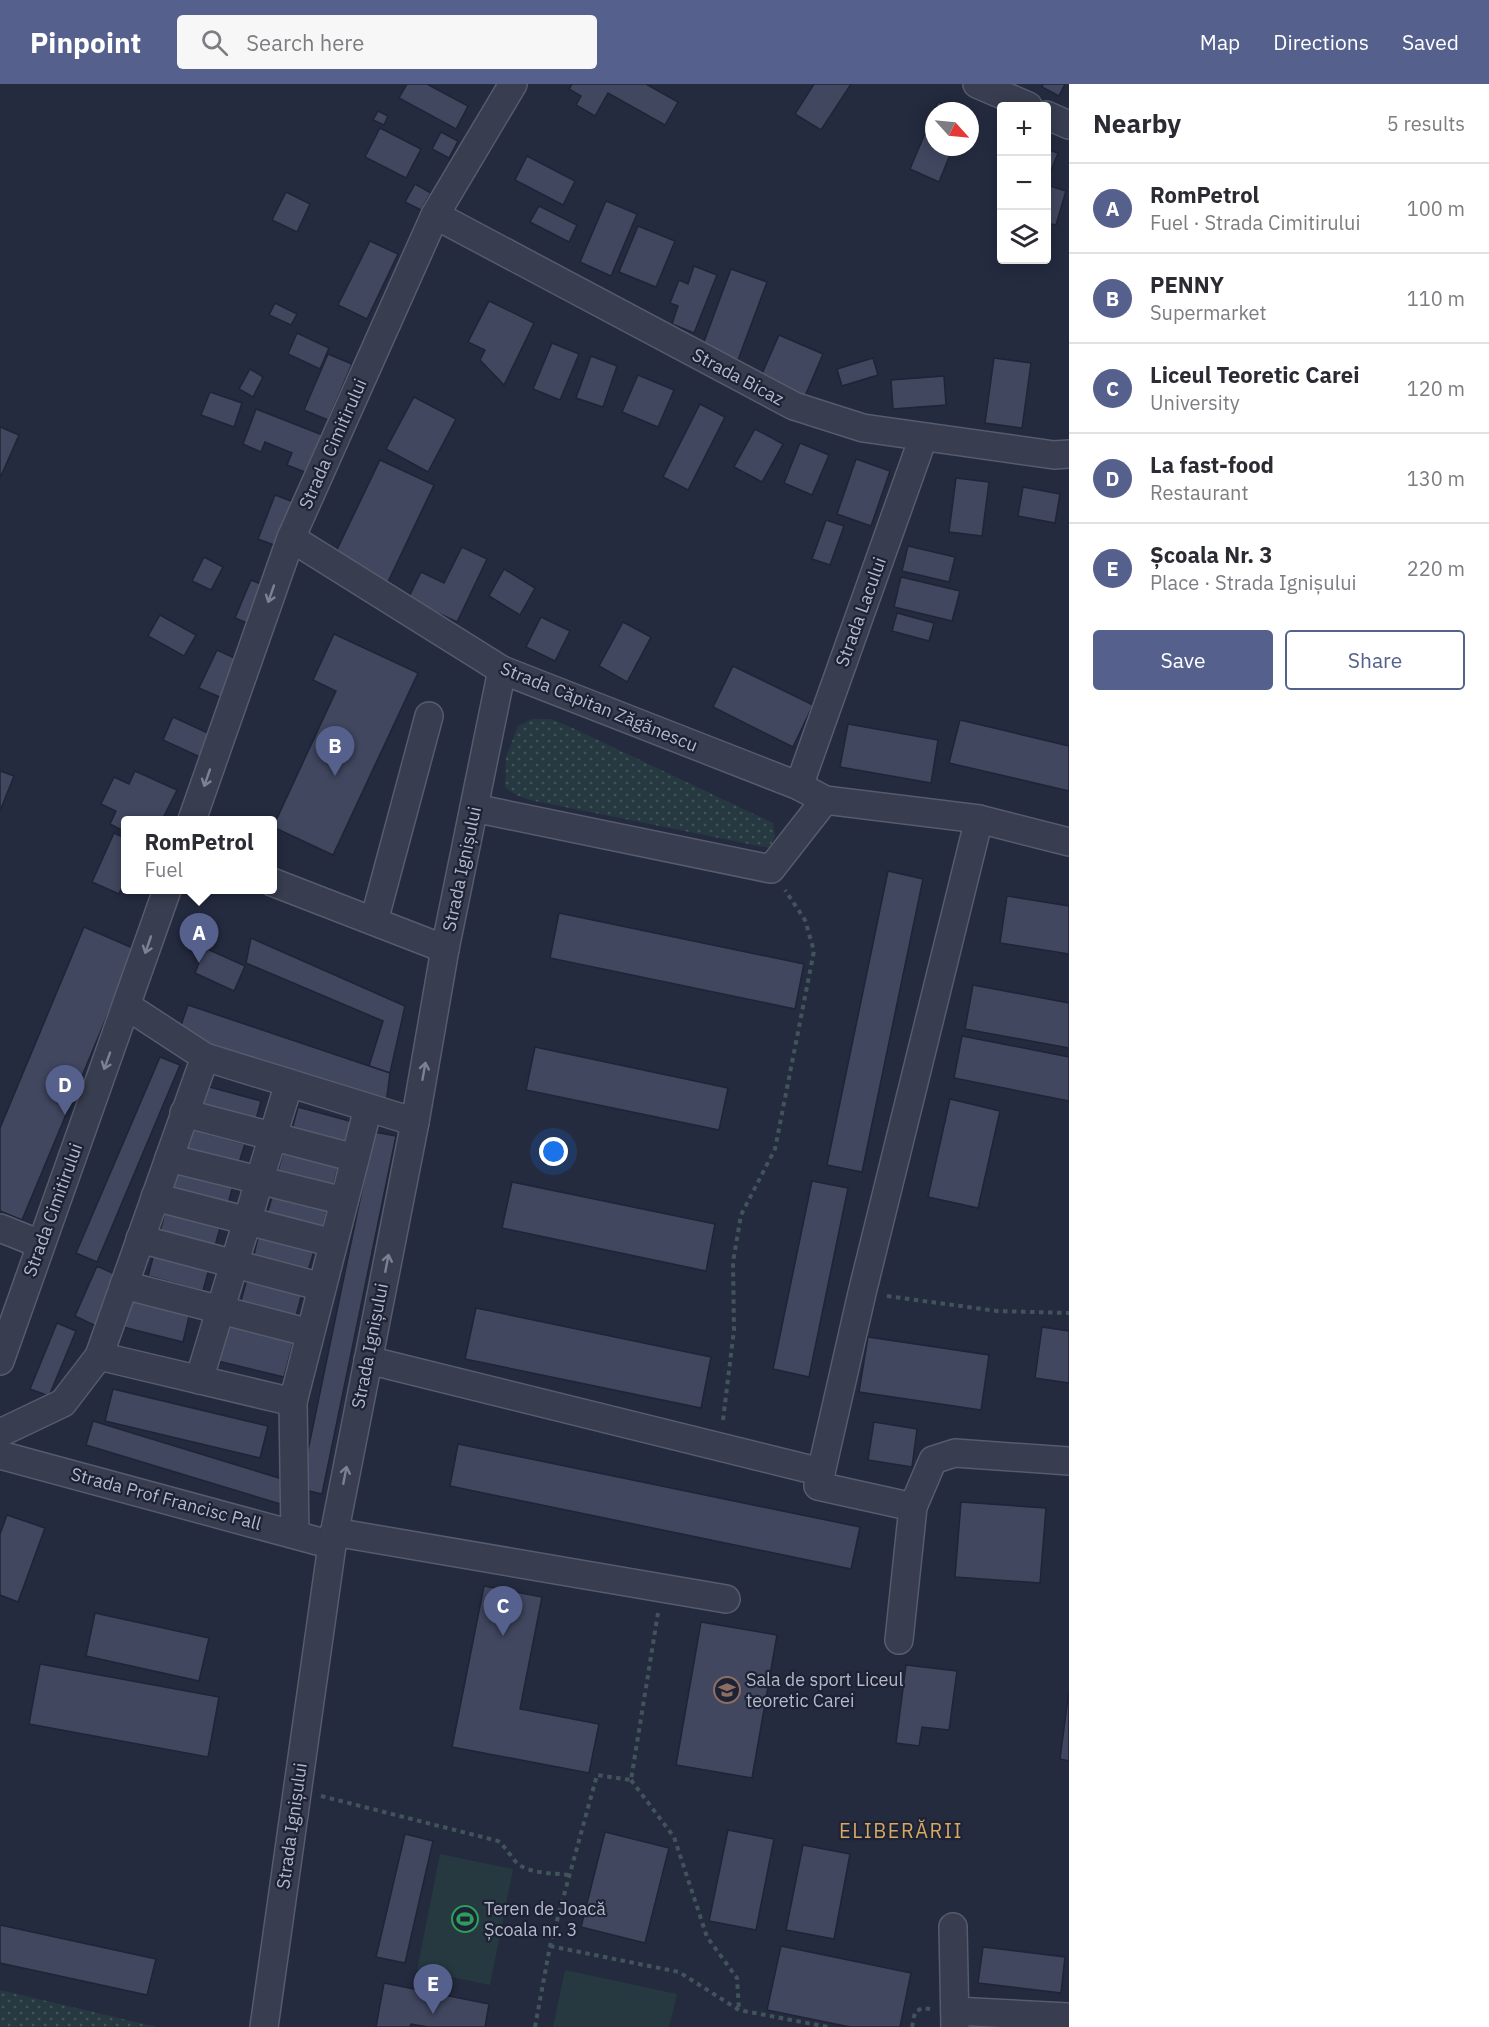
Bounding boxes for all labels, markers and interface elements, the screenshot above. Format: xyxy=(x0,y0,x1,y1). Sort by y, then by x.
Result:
search box xyxy=(177,15,597,69)
text: Pinpoint xyxy=(30,24,141,61)
icon: search xyxy=(198,26,231,59)
text: Search here xyxy=(246,28,364,57)
text: Map xyxy=(1200,28,1240,56)
text: Directions xyxy=(1273,28,1369,56)
text: Saved xyxy=(1402,28,1459,56)
north arrow xyxy=(925,102,979,156)
map controls xyxy=(997,102,1051,264)
button: + xyxy=(997,102,1051,156)
text: Nearby xyxy=(1093,106,1181,140)
text: 5 results xyxy=(1387,110,1465,137)
button: − xyxy=(997,156,1051,210)
text: RomPetrol xyxy=(1150,180,1259,209)
text: A xyxy=(1106,195,1119,222)
text: 100 m xyxy=(1407,195,1465,222)
text: Fuel · Strada Cimitirului xyxy=(1150,209,1360,236)
button: layers xyxy=(997,210,1051,264)
text: PENNY xyxy=(1150,270,1224,299)
text: B xyxy=(1106,285,1119,312)
text: 110 m xyxy=(1407,285,1465,312)
text: Supermarket xyxy=(1150,299,1267,326)
street label: Strada Bicaz xyxy=(688,343,788,410)
text: Liceul Teoretic Carei xyxy=(1150,360,1359,389)
street label: Strada Cimitirului xyxy=(293,375,372,513)
text: C xyxy=(1106,375,1119,402)
text: 120 m xyxy=(1407,375,1465,402)
text: University xyxy=(1150,389,1240,416)
text: La fast-food xyxy=(1150,450,1274,479)
text: D xyxy=(1106,465,1119,492)
text: 130 m xyxy=(1407,465,1465,492)
text: Restaurant xyxy=(1150,479,1248,506)
text: Școala Nr. 3 xyxy=(1150,540,1273,569)
street label: Strada Lacului xyxy=(830,554,891,670)
text: E xyxy=(1106,555,1119,582)
text: 220 m xyxy=(1407,555,1465,582)
text: Place · Strada Ignișului xyxy=(1150,569,1357,596)
one-way arrow xyxy=(265,584,276,603)
button: Save xyxy=(1093,630,1273,690)
button: Share xyxy=(1285,630,1465,690)
street label: Strada Căpitan Zăgănescu xyxy=(497,656,701,757)
pin: B xyxy=(316,726,354,776)
one-way arrow xyxy=(200,768,211,787)
street label: Strada Ignișului xyxy=(437,804,486,934)
popup xyxy=(121,816,277,894)
text: RomPetrol xyxy=(144,827,254,856)
text: Fuel xyxy=(144,856,183,883)
pin: A xyxy=(180,914,218,963)
one-way arrow xyxy=(141,935,152,954)
one-way arrow xyxy=(100,1051,111,1069)
one-way arrow xyxy=(418,1062,429,1081)
pin: D xyxy=(46,1066,84,1115)
your location xyxy=(539,1137,568,1166)
street label: Strada Cimitirului xyxy=(18,1140,87,1280)
one-way arrow xyxy=(382,1253,393,1273)
street label: Strada Ignișului xyxy=(346,1281,393,1411)
street label: Strada Prof Francisc Pall xyxy=(68,1462,264,1535)
one-way arrow xyxy=(340,1465,351,1485)
pin: C xyxy=(484,1586,522,1636)
place label: Sala de sport Liceul teoretic Carei xyxy=(746,1668,903,1712)
school or university icon: Sala de sport Liceul teoretic Carei xyxy=(712,1675,742,1705)
street label: Strada Ignișului xyxy=(271,1761,312,1891)
district label: ELIBERĂRII xyxy=(839,1817,963,1844)
place label: Teren de Joacă Școala nr. 3 xyxy=(484,1897,606,1941)
sports icon: Teren de Joacă Școala nr. 3 xyxy=(450,1904,480,1934)
pin: E xyxy=(414,1964,452,2014)

